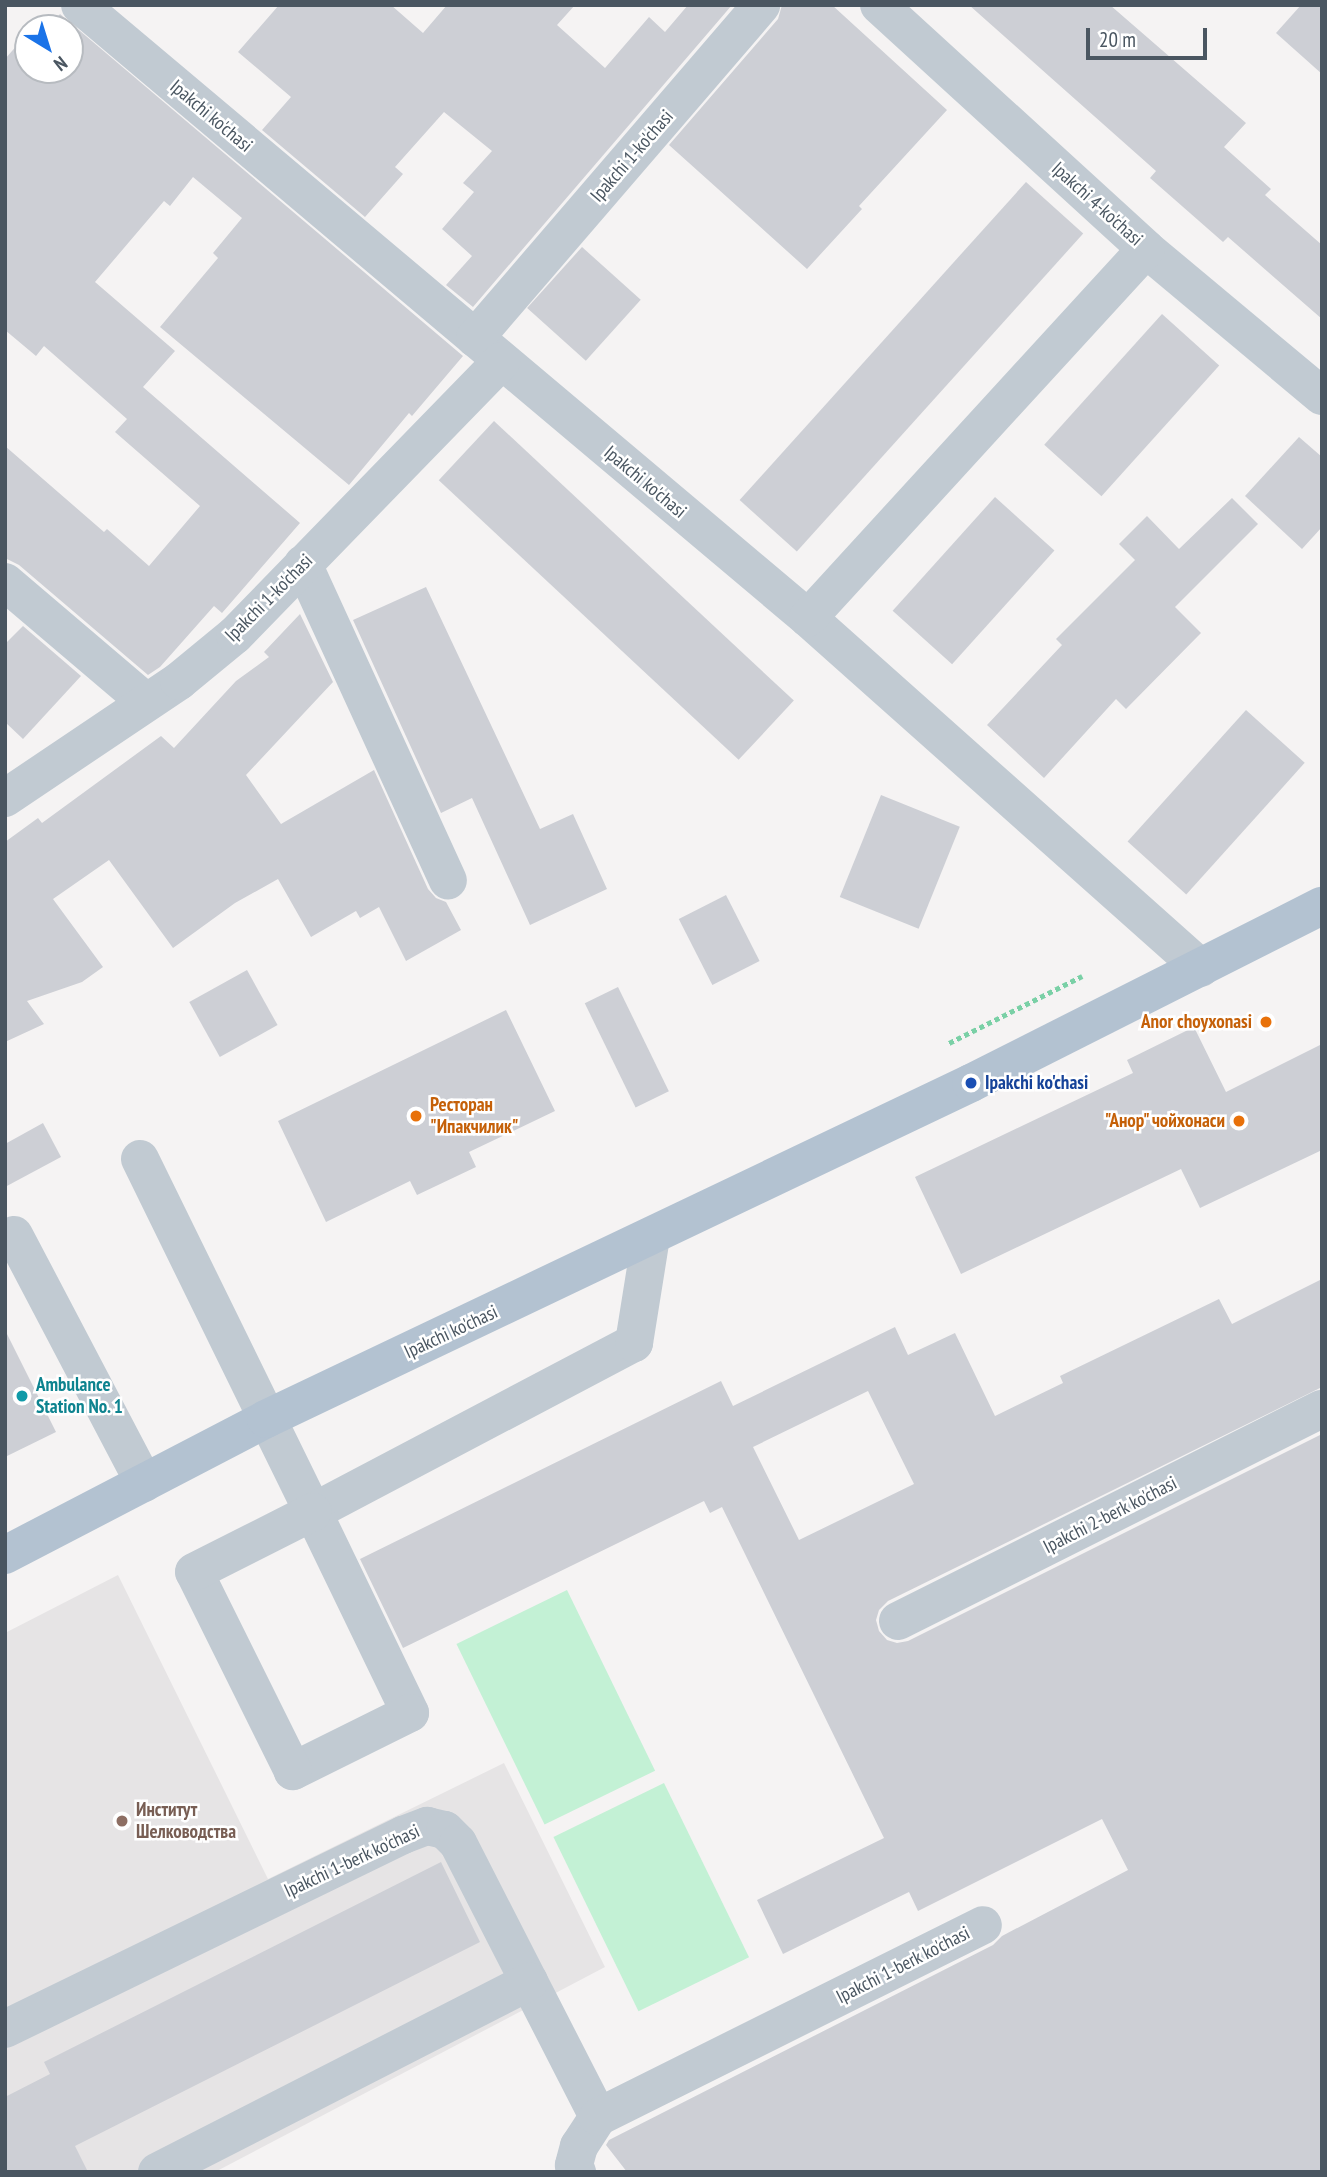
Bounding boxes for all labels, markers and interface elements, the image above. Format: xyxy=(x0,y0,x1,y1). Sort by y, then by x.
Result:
north arrow xyxy=(14,14,84,84)
scale bar xyxy=(1089,14,1210,58)
text: 20 m xyxy=(1099,26,1136,53)
text: N xyxy=(49,51,72,77)
street label: Ipakchi ko'chasi xyxy=(165,75,257,157)
street label: Ipakchi 1-ko'chasi xyxy=(586,105,678,207)
street label: Ipakchi 4-ko'chasi xyxy=(1047,157,1147,251)
street label: Ipakchi ko'chasi xyxy=(599,441,691,523)
street label: Ipakchi 1-ko'chasi xyxy=(220,549,318,647)
place label: Anor choyxonasi xyxy=(1141,1011,1252,1033)
marker: Anor choyxonasi xyxy=(1258,1014,1274,1030)
place label: Ipakchi ko'chasi xyxy=(985,1072,1088,1094)
marker: Ipakchi ko'chasi xyxy=(963,1075,979,1091)
place label: Ресторан "Ипакчилик" xyxy=(430,1094,518,1138)
marker: Ресторан "Ипакчилик" xyxy=(408,1108,424,1124)
place label: "Анор" чойхонаси xyxy=(1103,1110,1225,1132)
marker: "Анор" чойхонаси xyxy=(1231,1113,1247,1129)
street label: Ipakchi ko'chasi xyxy=(401,1300,501,1364)
place label: Ambulance Station No. 1 xyxy=(36,1374,124,1418)
marker: Ambulance Station No. 1 xyxy=(14,1388,30,1404)
street label: Ipakchi 2-berk ko'chasi xyxy=(1039,1471,1181,1559)
place label: Институт Шелководства xyxy=(136,1799,236,1843)
marker: Институт Шелководства xyxy=(114,1813,130,1829)
street label: Ipakchi 1-berk ko'chasi xyxy=(280,1820,424,1902)
street label: Ipakchi 1-berk ko'chasi xyxy=(832,1921,974,2009)

